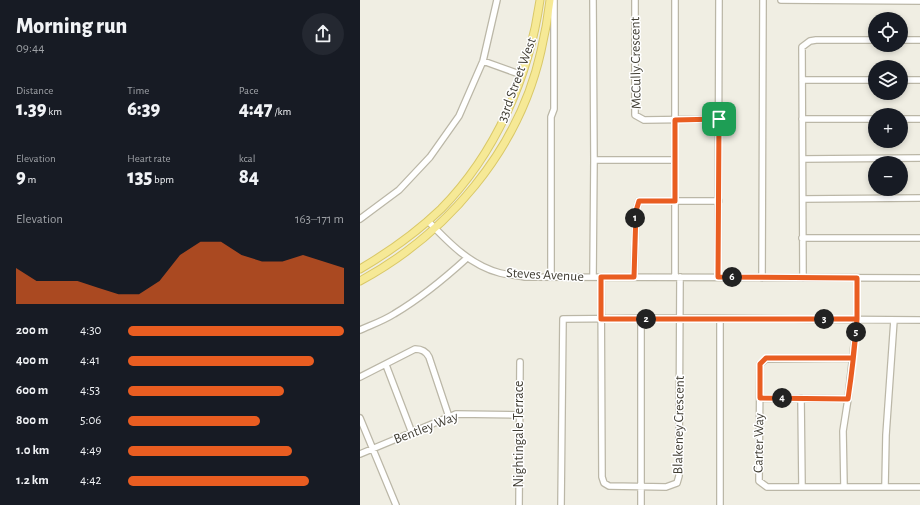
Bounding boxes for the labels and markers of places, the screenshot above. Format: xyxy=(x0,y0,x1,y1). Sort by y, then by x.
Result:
pin xyxy=(702,102,736,136)
pin: 1 xyxy=(625,208,645,228)
pin: 6 xyxy=(722,267,742,287)
pin: 2 xyxy=(636,309,656,329)
pin: 3 xyxy=(814,309,834,329)
pin: 5 xyxy=(846,322,866,342)
pin: 4 xyxy=(772,388,792,408)

